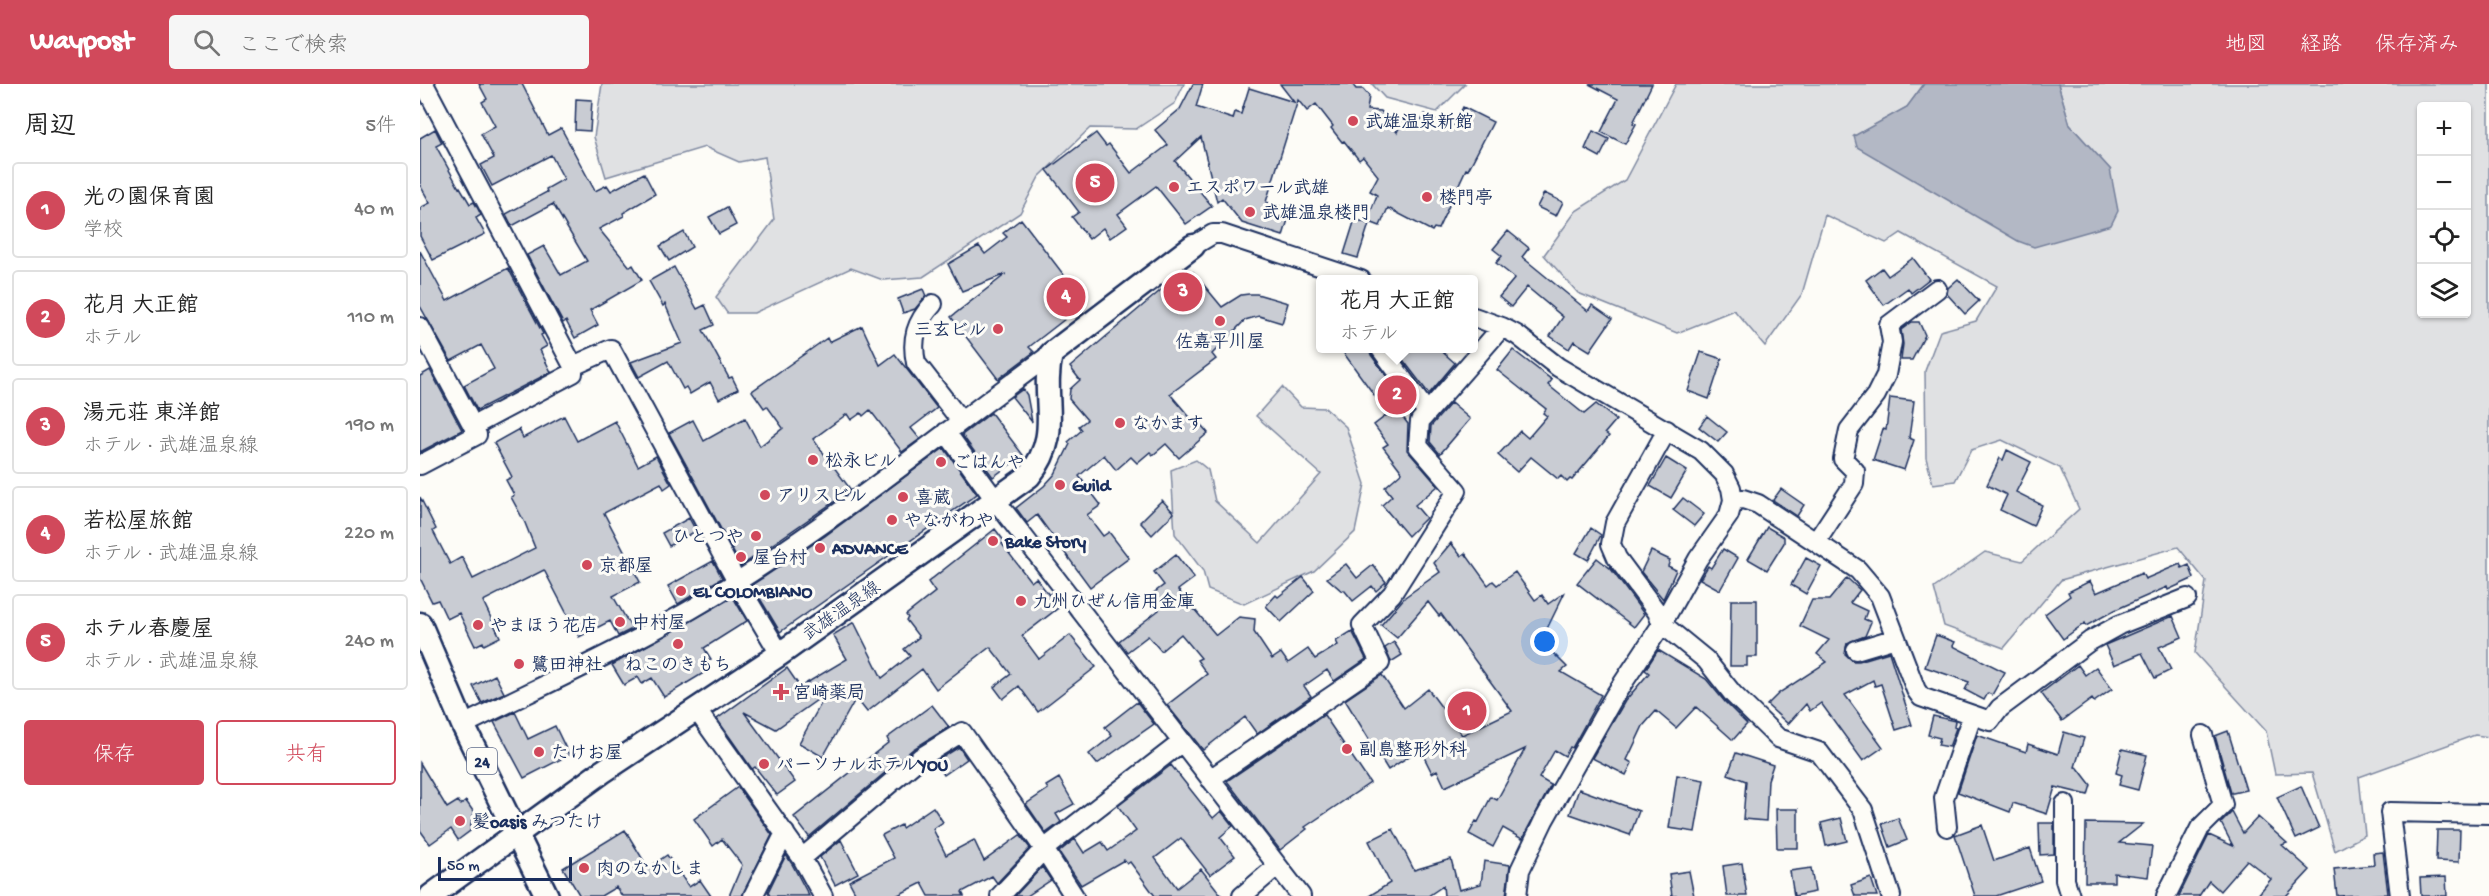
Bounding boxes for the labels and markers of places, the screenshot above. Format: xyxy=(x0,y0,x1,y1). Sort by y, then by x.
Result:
place label: 武雄温泉新館 xyxy=(1365,112,1473,134)
marker: 武雄温泉新館 xyxy=(1346,114,1360,128)
pin: 5 xyxy=(1076,160,1114,206)
place label: エスポワール武雄 xyxy=(1186,178,1329,200)
marker: エスポワール武雄 xyxy=(1167,180,1181,194)
place label: 楼門亭 xyxy=(1439,188,1493,210)
marker: 楼門亭 xyxy=(1420,190,1434,204)
place label: 武雄温泉楼門 xyxy=(1262,203,1370,225)
marker: 武雄温泉楼門 xyxy=(1243,205,1257,219)
pin: 3 xyxy=(1164,270,1203,314)
pin: 4 xyxy=(1046,274,1086,320)
marker: 佐嘉平川屋 xyxy=(1213,314,1227,328)
place label: 三玄ビル xyxy=(914,320,986,342)
marker: 三玄ビル xyxy=(991,322,1005,336)
place label: 佐嘉平川屋 xyxy=(1175,332,1265,354)
pin: 2 xyxy=(1378,372,1416,418)
place label: なかます xyxy=(1132,415,1204,436)
marker: なかます xyxy=(1113,416,1127,430)
place label: 松永ビル xyxy=(825,451,897,473)
marker: 松永ビル xyxy=(806,453,820,467)
place label: ごはんや xyxy=(953,454,1025,475)
marker: ごはんや xyxy=(934,455,948,469)
place label: Guild xyxy=(1072,477,1113,498)
marker: Guild xyxy=(1053,478,1067,492)
place label: アリスビル xyxy=(777,487,867,508)
marker: アリスビル xyxy=(758,488,772,502)
place label: 喜蔵 xyxy=(915,488,951,510)
marker: 喜蔵 xyxy=(896,490,910,504)
place label: やながわや xyxy=(904,512,994,533)
marker: やながわや xyxy=(885,513,899,527)
place label: ひとつや xyxy=(672,528,744,549)
marker: ひとつや xyxy=(749,529,763,543)
place label: Bake Story xyxy=(1004,533,1086,554)
marker: Bake Story xyxy=(986,534,1000,548)
place label: ADVANCE xyxy=(831,540,909,561)
marker: ADVANCE xyxy=(813,541,827,555)
place label: 屋台村 xyxy=(753,548,807,570)
marker: 屋台村 xyxy=(734,550,748,564)
place label: 京都屋 xyxy=(599,556,653,578)
marker: 京都屋 xyxy=(580,558,594,572)
place label: EL COLOMBIANO xyxy=(693,583,812,604)
marker: EL COLOMBIANO xyxy=(674,584,688,598)
place label: 九州ひぜん信用金庫 xyxy=(1033,591,1195,614)
marker: 九州ひぜん信用金庫 xyxy=(1014,594,1028,608)
place label: 中村屋 xyxy=(632,613,686,635)
marker: 中村屋 xyxy=(613,615,627,629)
place label: やまほう花店 xyxy=(490,616,598,638)
marker: やまほう花店 xyxy=(471,618,485,632)
marker: ねこのきもち xyxy=(671,637,685,651)
place label: 鷺田神社 xyxy=(531,655,603,677)
place label: ねこのきもち xyxy=(625,655,731,677)
marker: 鷺田神社 xyxy=(512,657,526,671)
place label: 宮崎薬局 xyxy=(793,683,865,705)
marker: 宮崎薬局 xyxy=(774,685,788,699)
pin: 1 xyxy=(1448,688,1486,734)
place label: 副島整形外科 xyxy=(1359,740,1467,762)
marker: 副島整形外科 xyxy=(1340,742,1354,756)
place label: たけお屋 xyxy=(551,743,623,765)
marker: たけお屋 xyxy=(532,745,546,759)
place label: パーソナルホテルYOU xyxy=(776,756,949,777)
marker: パーソナルホテルYOU xyxy=(757,757,771,771)
place label: 髪oasis みつたけ xyxy=(472,812,603,834)
marker: 髪oasis みつたけ xyxy=(453,814,467,828)
place label: 肉のなかしま xyxy=(596,859,704,881)
marker: 肉のなかしま xyxy=(577,861,591,875)

